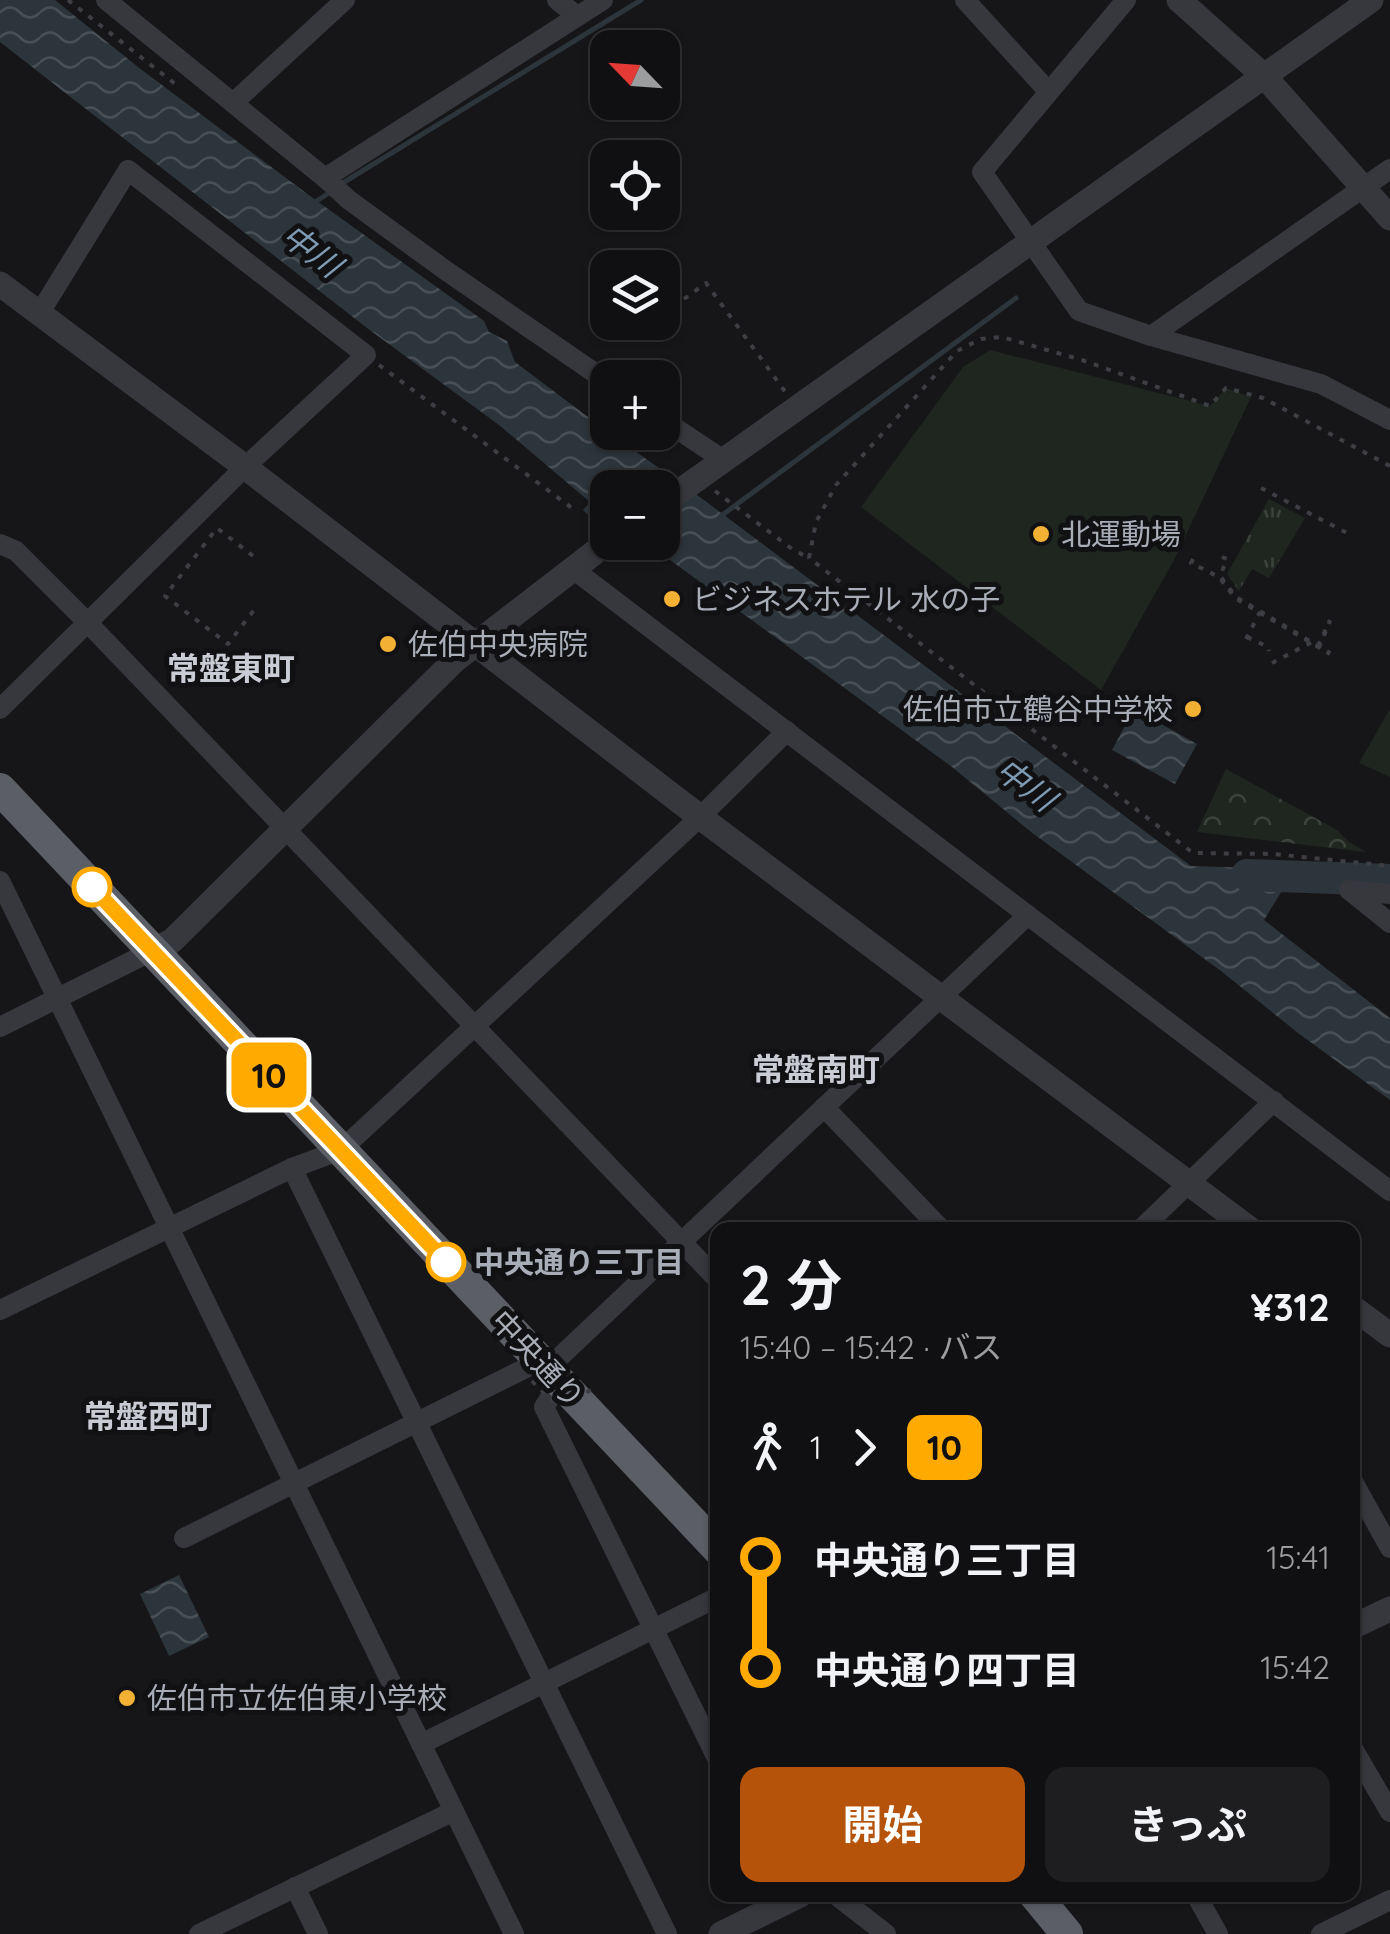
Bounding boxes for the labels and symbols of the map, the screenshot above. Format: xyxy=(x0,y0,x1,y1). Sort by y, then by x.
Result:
north arrow xyxy=(590,30,680,120)
water label: 中川 xyxy=(274,215,352,287)
place label: 北運動場 xyxy=(1061,515,1181,553)
marker: 北運動場 xyxy=(1030,523,1052,545)
place label: ビジネスホテル 水の子 xyxy=(692,580,1000,618)
marker: ビジネスホテル 水の子 xyxy=(661,588,683,610)
place label: 佐伯中央病院 xyxy=(408,625,588,663)
marker: 佐伯中央病院 xyxy=(377,633,399,655)
district label: 常盤東町 xyxy=(167,648,295,688)
place label: 佐伯市立鶴谷中学校 xyxy=(903,690,1173,728)
marker: 佐伯市立鶴谷中学校 xyxy=(1182,698,1204,720)
water label: 中川 xyxy=(988,749,1066,821)
unlabelled marker xyxy=(73,868,111,906)
line badge: 10 xyxy=(224,1042,314,1108)
district label: 常盤南町 xyxy=(752,1049,880,1089)
marker: 中央通り三丁目 xyxy=(427,1243,465,1281)
place label: 中央通り三丁目 xyxy=(474,1243,684,1281)
street label: 中央通り xyxy=(483,1302,593,1416)
district label: 常盤西町 xyxy=(84,1396,212,1436)
place label: 佐伯市立佐伯東小学校 xyxy=(147,1679,447,1717)
marker: 佐伯市立佐伯東小学校 xyxy=(116,1687,138,1709)

